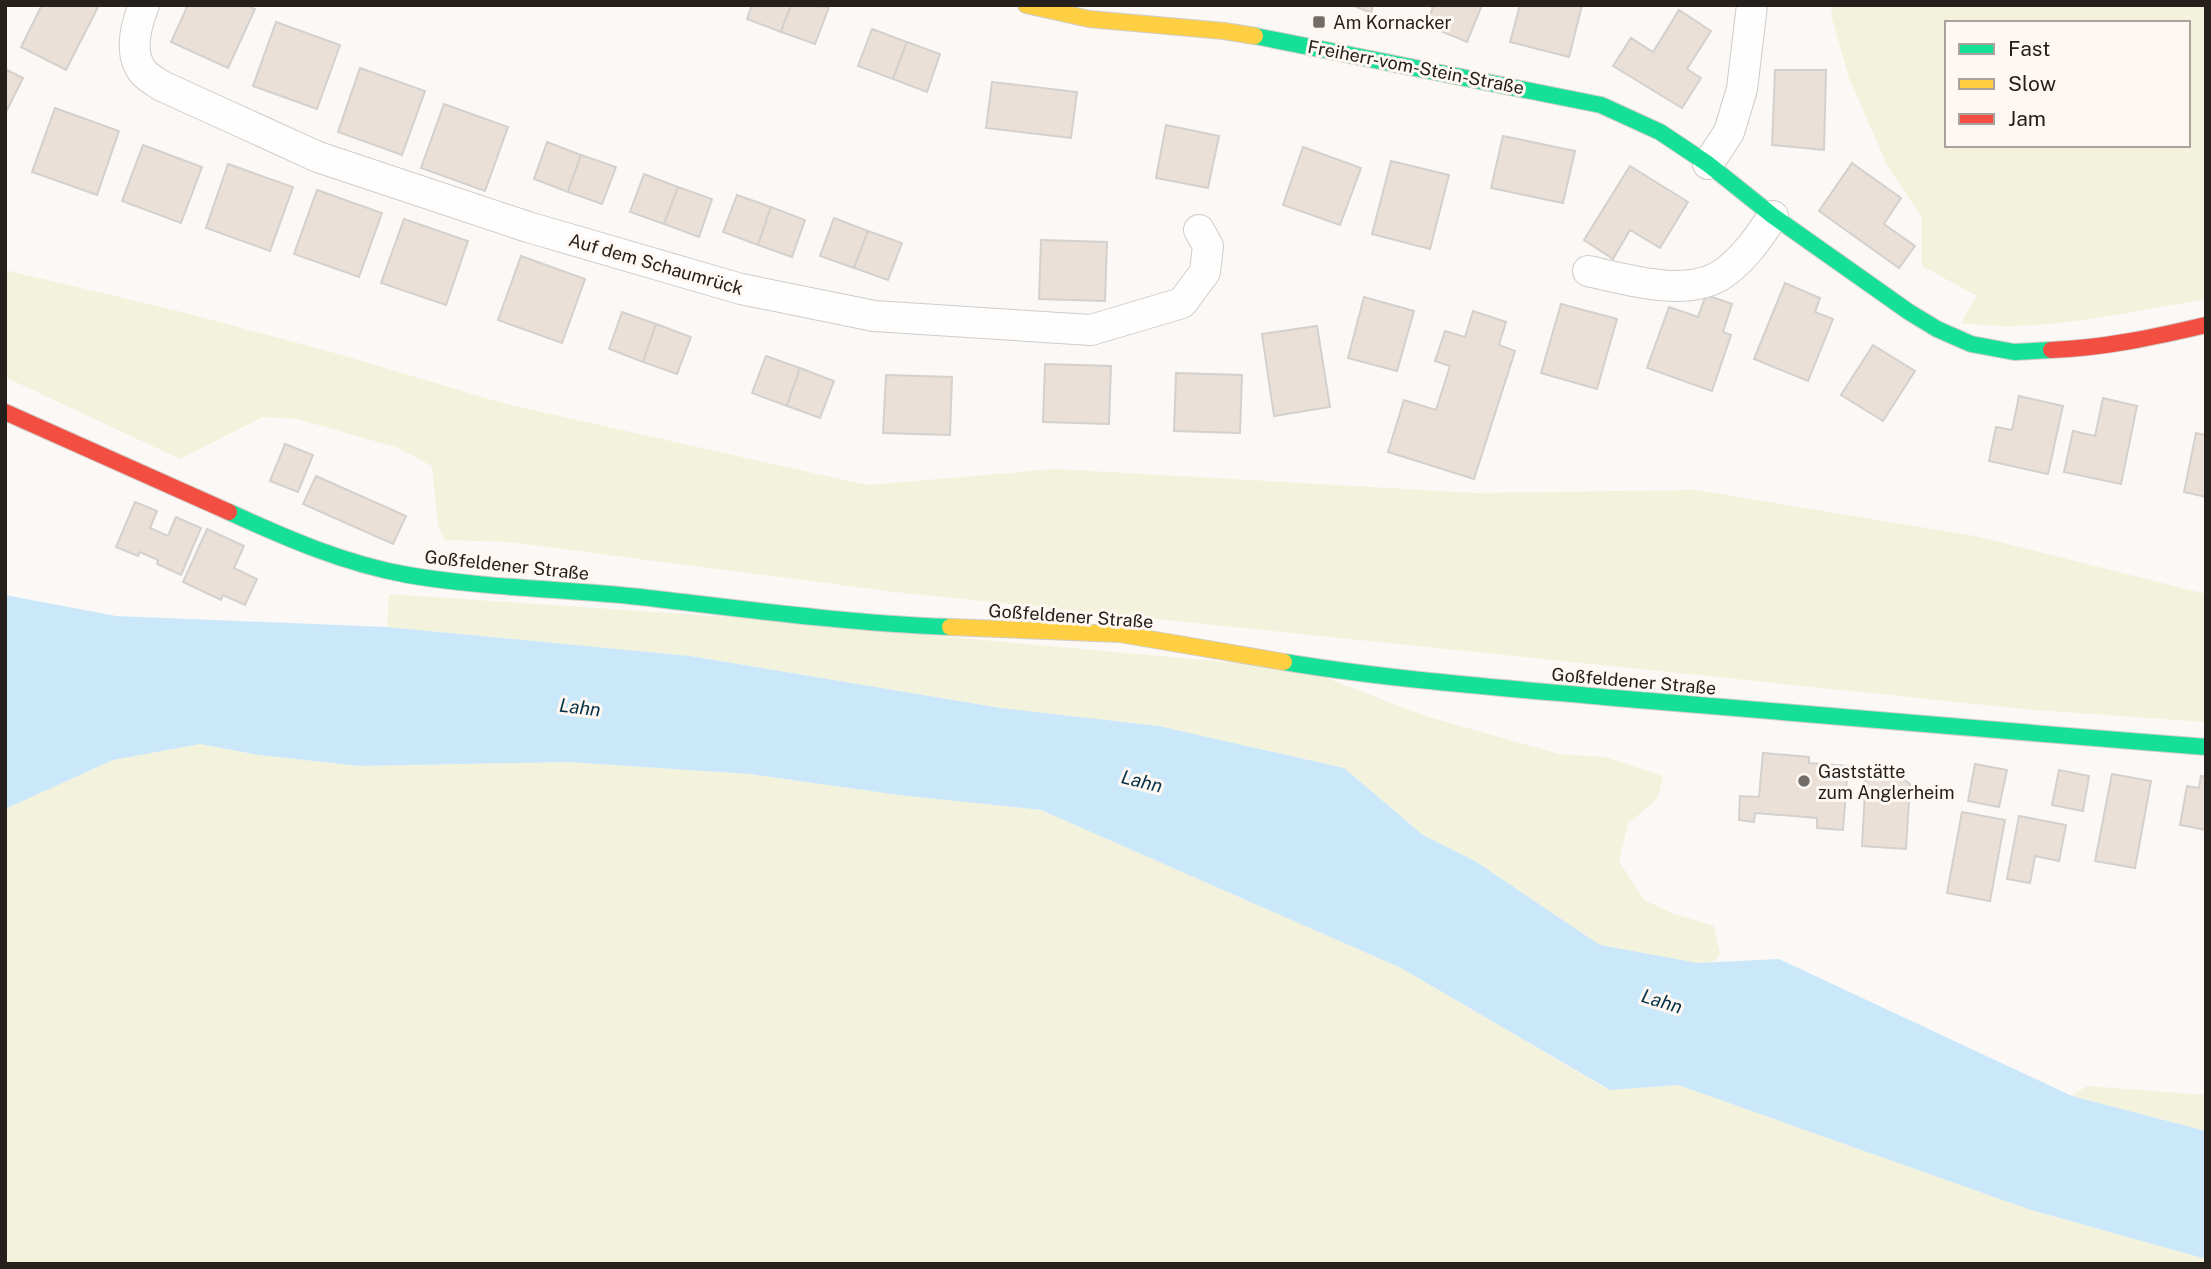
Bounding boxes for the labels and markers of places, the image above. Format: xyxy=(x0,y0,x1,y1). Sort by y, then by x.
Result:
place label: Am Kornacker xyxy=(1333,12,1452,33)
marker: Am Kornacker xyxy=(1311,14,1327,30)
place label: Gaststätte zum Anglerheim xyxy=(1818,761,1954,803)
marker: Gaststätte zum Anglerheim xyxy=(1796,773,1812,789)

